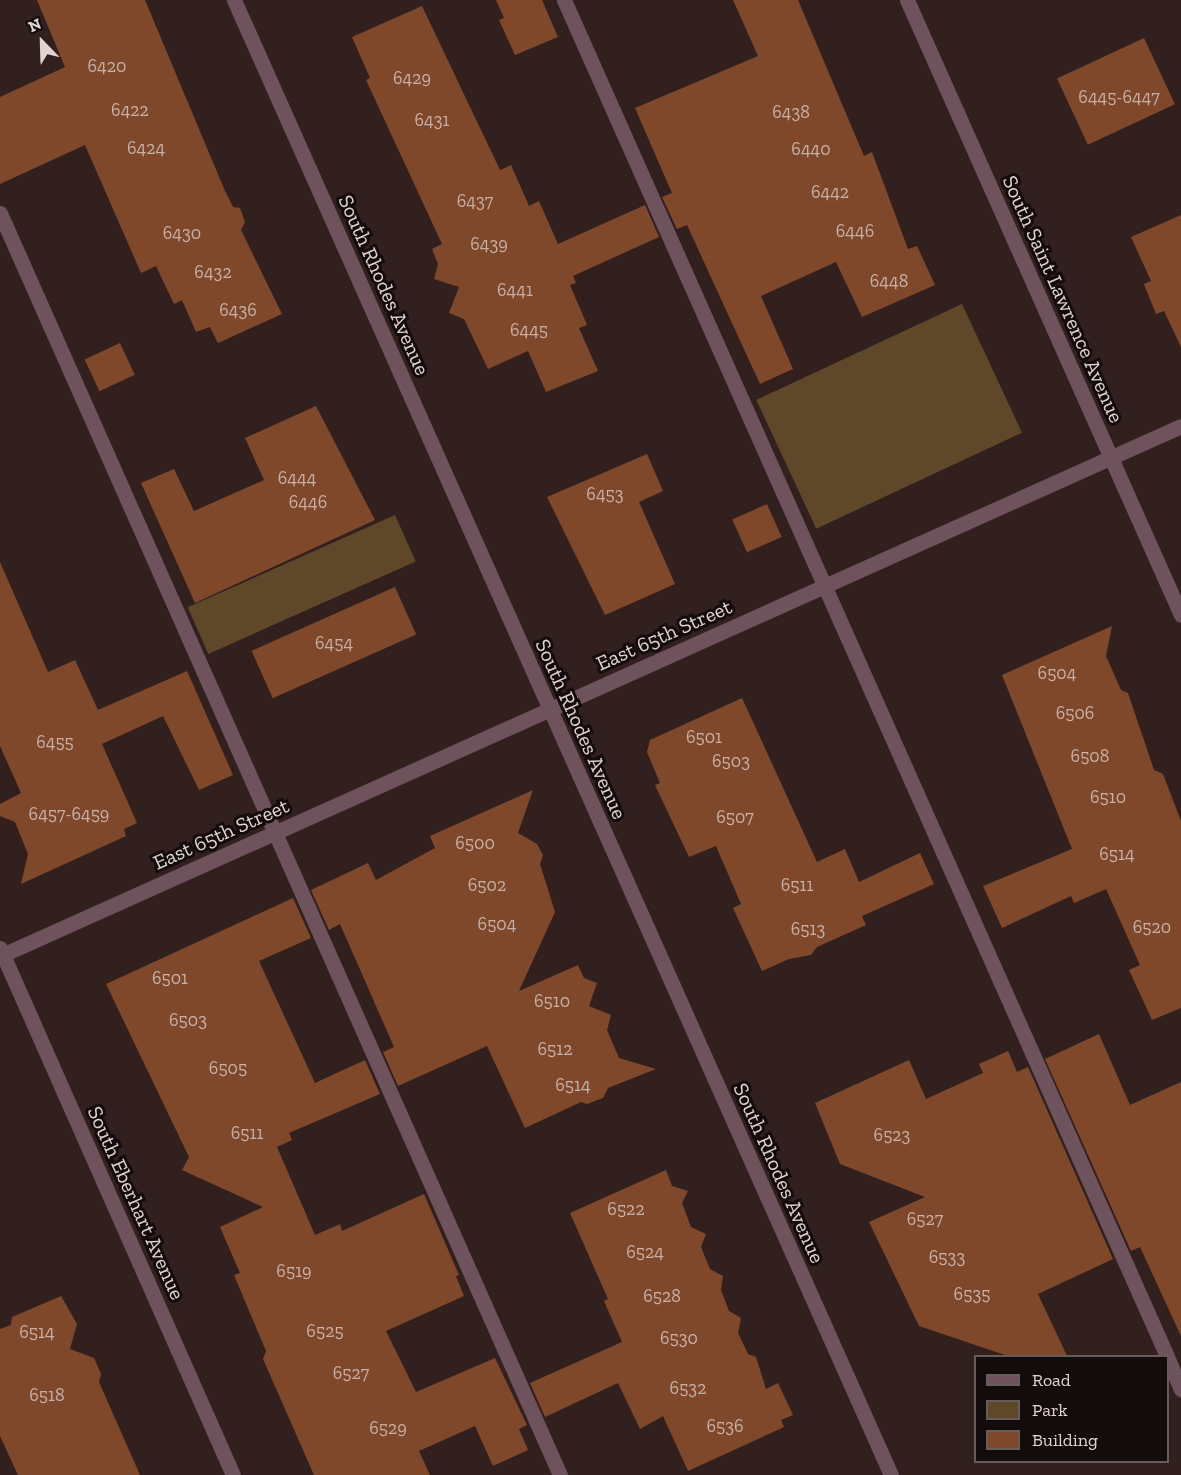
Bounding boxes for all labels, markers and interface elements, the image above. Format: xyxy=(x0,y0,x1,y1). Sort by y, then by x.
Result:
north arrow xyxy=(12,12,72,72)
text: N xyxy=(25,14,44,36)
house number: 6420 xyxy=(88,55,126,77)
house number: 6429 xyxy=(393,67,431,89)
house number: 6445-6447 xyxy=(1078,86,1160,108)
house number: 6422 xyxy=(111,99,149,121)
house number: 6438 xyxy=(772,101,810,123)
house number: 6431 xyxy=(415,109,449,131)
house number: 6424 xyxy=(127,137,165,159)
house number: 6440 xyxy=(791,138,831,160)
street label: South Saint Lawrence Avenue xyxy=(997,171,1129,427)
house number: 6442 xyxy=(811,181,849,203)
house number: 6437 xyxy=(457,190,493,212)
street label: South Rhodes Avenue xyxy=(333,191,435,379)
house number: 6446 xyxy=(836,220,874,242)
house number: 6430 xyxy=(163,222,201,244)
house number: 6439 xyxy=(470,233,508,255)
house number: 6432 xyxy=(194,261,232,283)
house number: 6448 xyxy=(870,270,908,292)
house number: 6441 xyxy=(497,279,533,301)
house number: 6436 xyxy=(219,299,257,321)
house number: 6445 xyxy=(510,319,548,341)
house number: 6444 xyxy=(278,467,316,489)
house number: 6453 xyxy=(586,483,624,505)
house number: 6446 xyxy=(289,491,327,513)
street label: East 65th Street xyxy=(592,594,736,676)
house number: 6454 xyxy=(315,632,353,654)
street label: South Rhodes Avenue xyxy=(530,635,632,823)
house number: 6504 xyxy=(1038,662,1076,684)
house number: 6506 xyxy=(1056,702,1094,724)
house number: 6501 xyxy=(686,726,722,748)
house number: 6455 xyxy=(36,731,74,753)
house number: 6508 xyxy=(1071,745,1109,767)
house number: 6503 xyxy=(712,750,750,772)
house number: 6510 xyxy=(1090,786,1126,808)
street label: East 65th Street xyxy=(149,793,293,875)
house number: 6457-6459 xyxy=(29,803,109,825)
house number: 6507 xyxy=(716,806,754,828)
house number: 6500 xyxy=(455,832,495,854)
house number: 6514 xyxy=(1099,843,1135,865)
house number: 6502 xyxy=(468,874,506,896)
house number: 6511 xyxy=(781,874,813,896)
house number: 6504 xyxy=(478,913,516,935)
house number: 6520 xyxy=(1133,916,1171,938)
house number: 6513 xyxy=(791,918,825,940)
house number: 6501 xyxy=(152,967,188,989)
house number: 6510 xyxy=(534,990,570,1012)
house number: 6503 xyxy=(169,1009,207,1031)
house number: 6512 xyxy=(538,1038,572,1060)
house number: 6505 xyxy=(209,1057,247,1079)
house number: 6514 xyxy=(555,1074,591,1096)
street label: South Rhodes Avenue xyxy=(728,1079,830,1267)
street label: South Eberhart Avenue xyxy=(82,1102,190,1304)
house number: 6511 xyxy=(231,1122,263,1144)
house number: 6523 xyxy=(874,1124,910,1146)
house number: 6522 xyxy=(607,1198,645,1220)
house number: 6527 xyxy=(907,1208,943,1230)
house number: 6524 xyxy=(626,1241,664,1263)
house number: 6533 xyxy=(929,1246,965,1268)
house number: 6519 xyxy=(276,1260,312,1282)
house number: 6535 xyxy=(954,1283,990,1305)
house number: 6528 xyxy=(643,1285,681,1307)
house number: 6525 xyxy=(306,1320,344,1342)
house number: 6514 xyxy=(19,1321,55,1343)
house number: 6530 xyxy=(660,1327,698,1349)
legend xyxy=(974,1355,1169,1463)
house number: 6527 xyxy=(333,1362,369,1384)
text: Road xyxy=(1032,1369,1071,1391)
house number: 6532 xyxy=(670,1377,706,1399)
house number: 6518 xyxy=(29,1384,65,1406)
text: Park xyxy=(1032,1399,1068,1421)
house number: 6536 xyxy=(706,1415,744,1437)
house number: 6529 xyxy=(369,1417,407,1439)
text: Building xyxy=(1032,1429,1098,1451)

